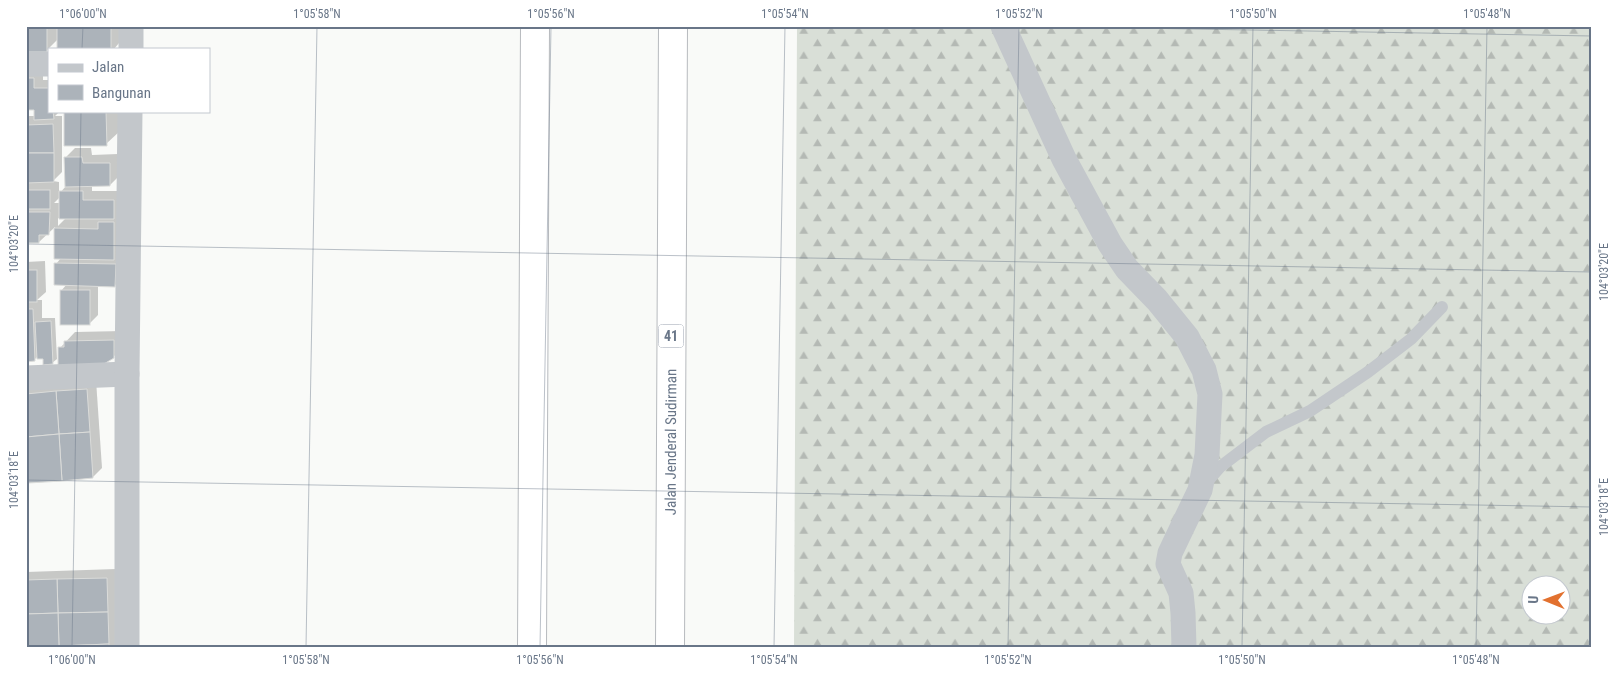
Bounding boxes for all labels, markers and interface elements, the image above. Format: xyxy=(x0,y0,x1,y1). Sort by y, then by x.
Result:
text: 1°06'00"N xyxy=(59,7,107,21)
text: 1°05'58"N xyxy=(293,7,341,21)
text: 1°05'56"N xyxy=(527,7,575,21)
text: 1°05'54"N xyxy=(761,7,809,21)
text: 1°05'52"N xyxy=(995,7,1043,21)
text: 1°05'50"N xyxy=(1229,7,1277,21)
text: 1°05'48"N xyxy=(1463,7,1511,21)
legend xyxy=(48,48,210,112)
text: Jalan xyxy=(92,58,124,76)
text: Bangunan xyxy=(92,84,151,102)
text: 104°03'20"E xyxy=(7,215,21,273)
text: 104°03'20"E xyxy=(1597,243,1611,301)
road number: 41 xyxy=(658,324,684,348)
street label: Jalan Jenderal Sudirman xyxy=(662,369,680,515)
text: 104°03'18"E xyxy=(7,451,21,509)
text: 104°03'18"E xyxy=(1597,478,1611,536)
north arrow xyxy=(1520,576,1570,626)
text: U xyxy=(1525,596,1541,604)
text: 1°06'00"N xyxy=(48,653,96,667)
text: 1°05'58"N xyxy=(282,653,330,667)
text: 1°05'56"N xyxy=(516,653,564,667)
text: 1°05'54"N xyxy=(750,653,798,667)
text: 1°05'52"N xyxy=(984,653,1032,667)
text: 1°05'50"N xyxy=(1218,653,1266,667)
text: 1°05'48"N xyxy=(1452,653,1500,667)

